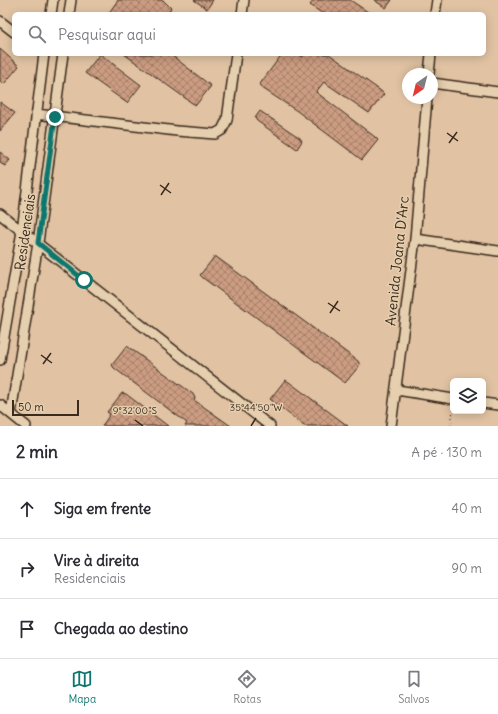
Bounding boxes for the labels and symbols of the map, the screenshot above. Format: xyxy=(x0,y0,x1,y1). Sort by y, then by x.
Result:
north arrow xyxy=(402,68,438,104)
route end xyxy=(46,108,64,126)
street label: Residenciais xyxy=(11,192,39,272)
street label: Avenida Joana D'Arc xyxy=(381,195,413,327)
route start xyxy=(75,271,93,289)
scale bar xyxy=(12,398,79,417)
text: 35°44'50"W xyxy=(230,401,282,414)
text: 9°32'00"S xyxy=(113,404,158,417)

